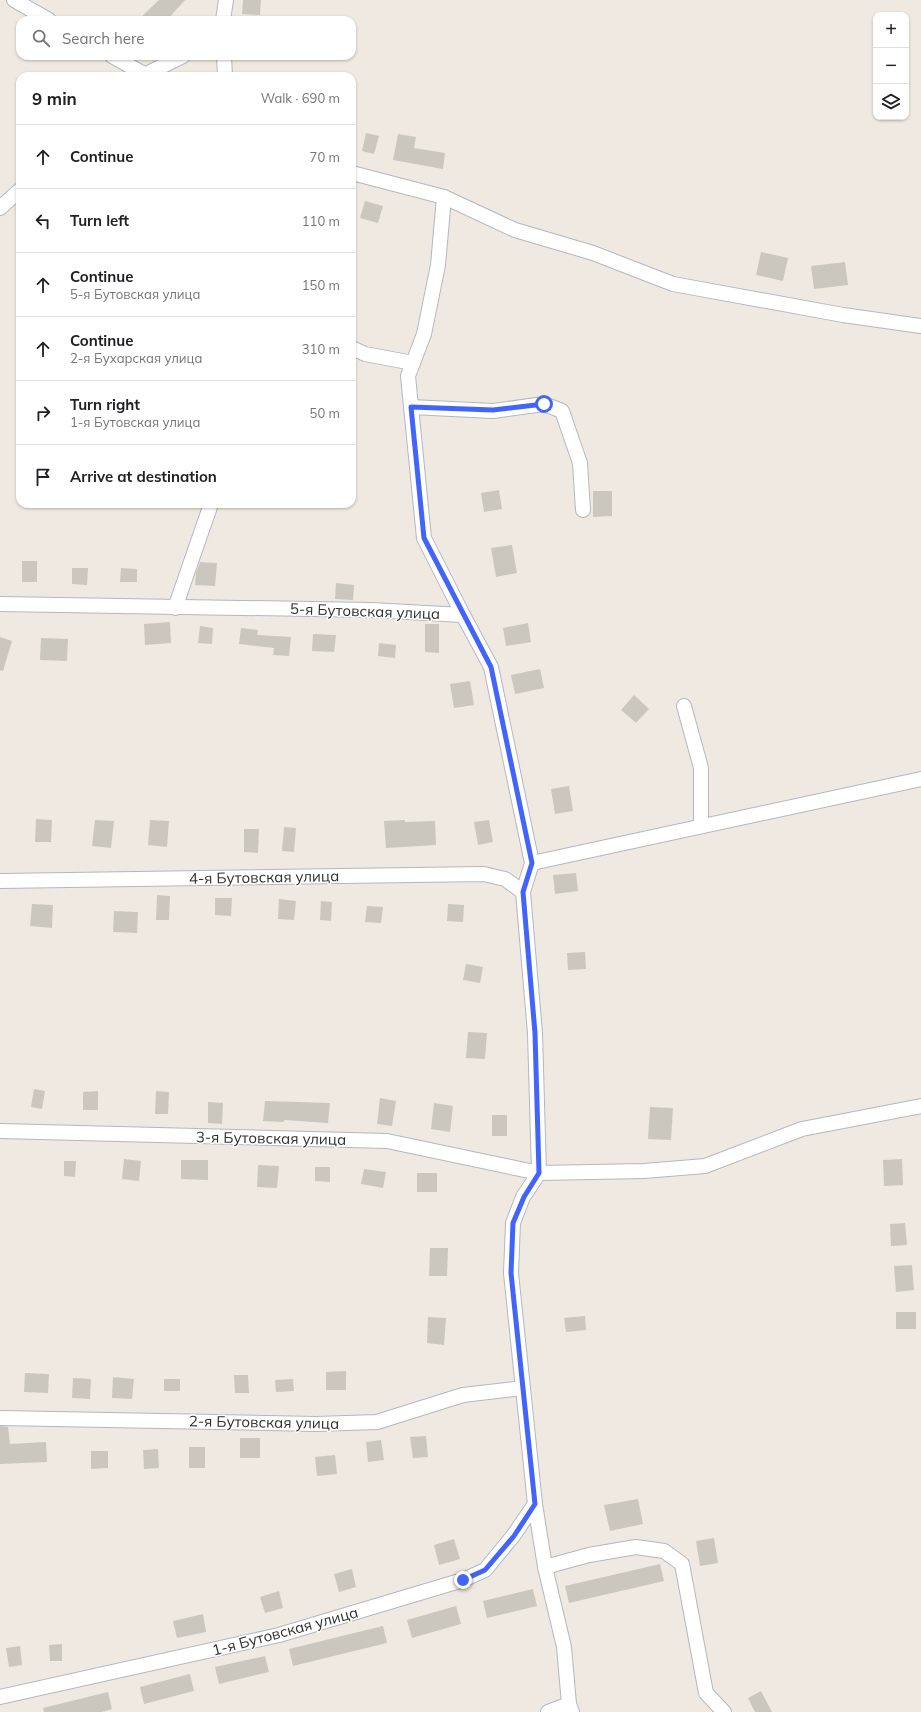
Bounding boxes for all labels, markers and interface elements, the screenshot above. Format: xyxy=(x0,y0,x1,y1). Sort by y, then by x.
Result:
map controls xyxy=(873,12,909,120)
button: + xyxy=(873,12,909,48)
search box xyxy=(16,16,356,60)
icon: search xyxy=(30,27,52,49)
text: Search here xyxy=(62,29,144,48)
button: − xyxy=(873,48,909,84)
button: layers xyxy=(873,84,909,120)
text: 9 min xyxy=(32,88,77,109)
text: Walk · 690 m xyxy=(261,90,340,106)
icon: ahead xyxy=(32,146,54,168)
text: Continue xyxy=(70,147,133,166)
text: 70 m xyxy=(310,149,340,165)
icon: left xyxy=(32,210,54,232)
text: Turn left xyxy=(70,211,129,230)
text: 110 m xyxy=(302,213,340,229)
text: Continue xyxy=(70,267,133,286)
icon: ahead xyxy=(32,274,54,296)
text: 150 m xyxy=(302,277,340,293)
text: 5-я Бутовская улица xyxy=(70,286,200,302)
text: Continue xyxy=(70,331,133,350)
icon: ahead xyxy=(32,338,54,360)
text: 310 m xyxy=(302,341,340,357)
text: 2-я Бухарская улица xyxy=(70,350,202,366)
text: Turn right xyxy=(70,395,140,414)
route start xyxy=(535,395,553,413)
icon: right xyxy=(32,402,54,424)
text: 50 m xyxy=(310,405,340,421)
text: 1-я Бутовская улица xyxy=(70,414,200,430)
icon: arrive xyxy=(32,466,54,488)
text: Arrive at destination xyxy=(70,467,217,486)
street label: 5-я Бутовская улица xyxy=(289,599,441,623)
street label: 4-я Бутовская улица xyxy=(189,866,339,888)
street label: 3-я Бутовская улица xyxy=(196,1127,346,1149)
street label: 2-я Бутовская улица xyxy=(189,1411,339,1433)
route end xyxy=(454,1571,472,1589)
street label: 1-я Бутовская улица xyxy=(210,1602,360,1660)

